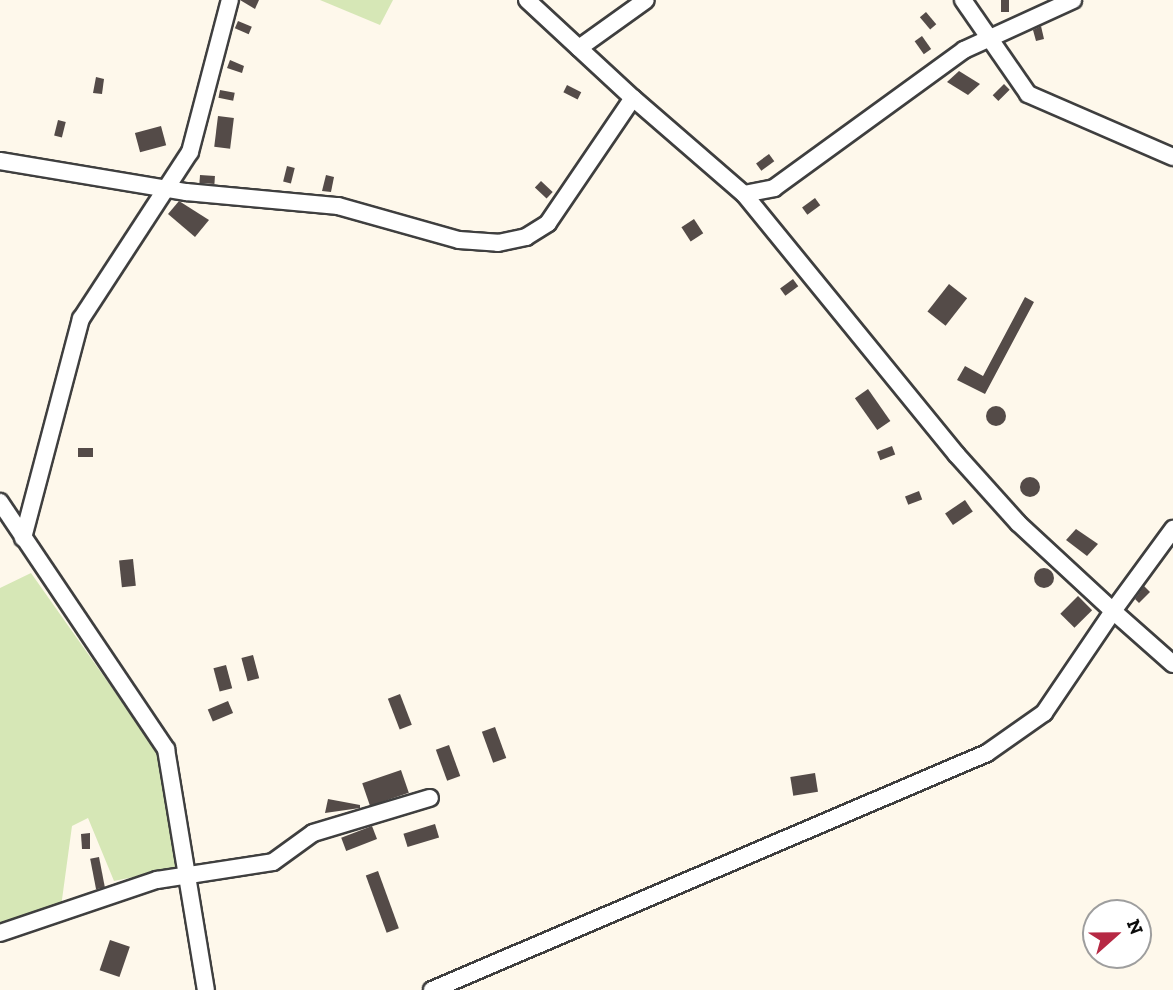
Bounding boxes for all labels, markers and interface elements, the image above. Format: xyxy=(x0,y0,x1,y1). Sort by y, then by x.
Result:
north arrow xyxy=(1082,899,1152,969)
text: N xyxy=(1122,916,1149,938)

